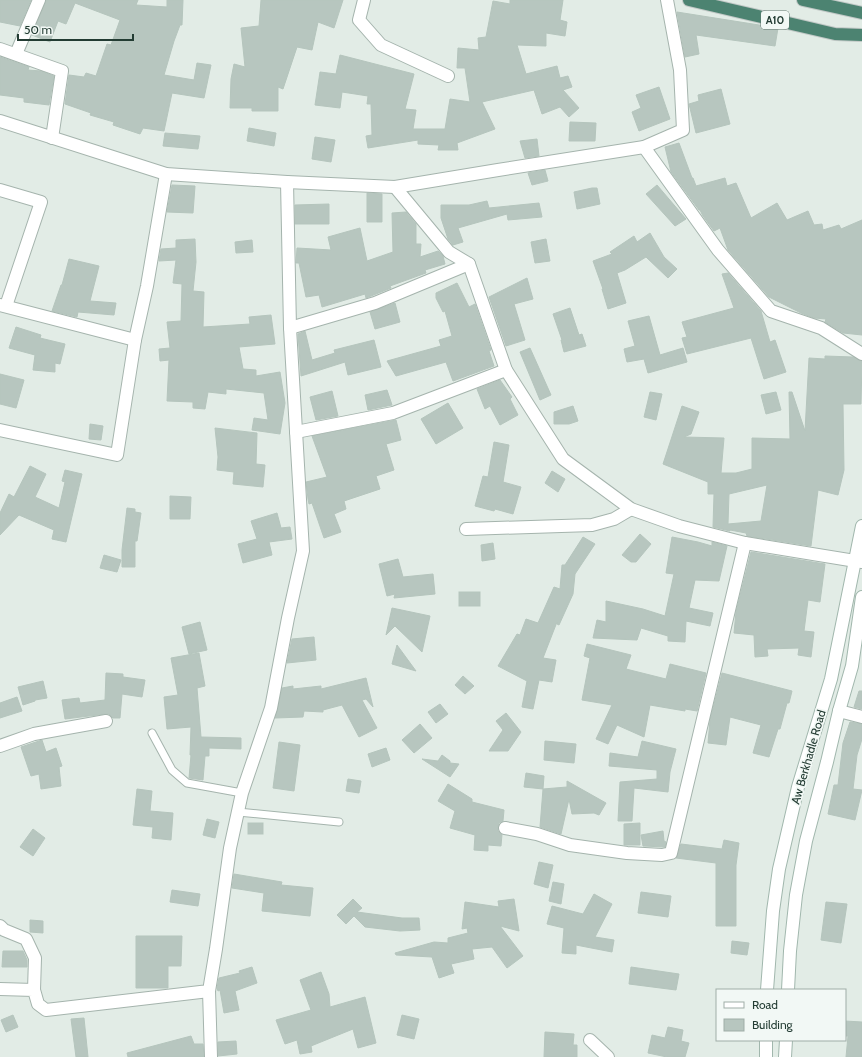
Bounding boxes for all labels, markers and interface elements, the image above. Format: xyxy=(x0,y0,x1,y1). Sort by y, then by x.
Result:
road number: A10 xyxy=(761,11,789,29)
scale bar xyxy=(18,16,133,42)
text: 50 m xyxy=(24,22,52,37)
street label: Aw Berkhadle Road xyxy=(787,708,829,806)
legend xyxy=(716,989,846,1041)
text: Road xyxy=(752,997,778,1012)
text: Building xyxy=(752,1017,794,1032)

